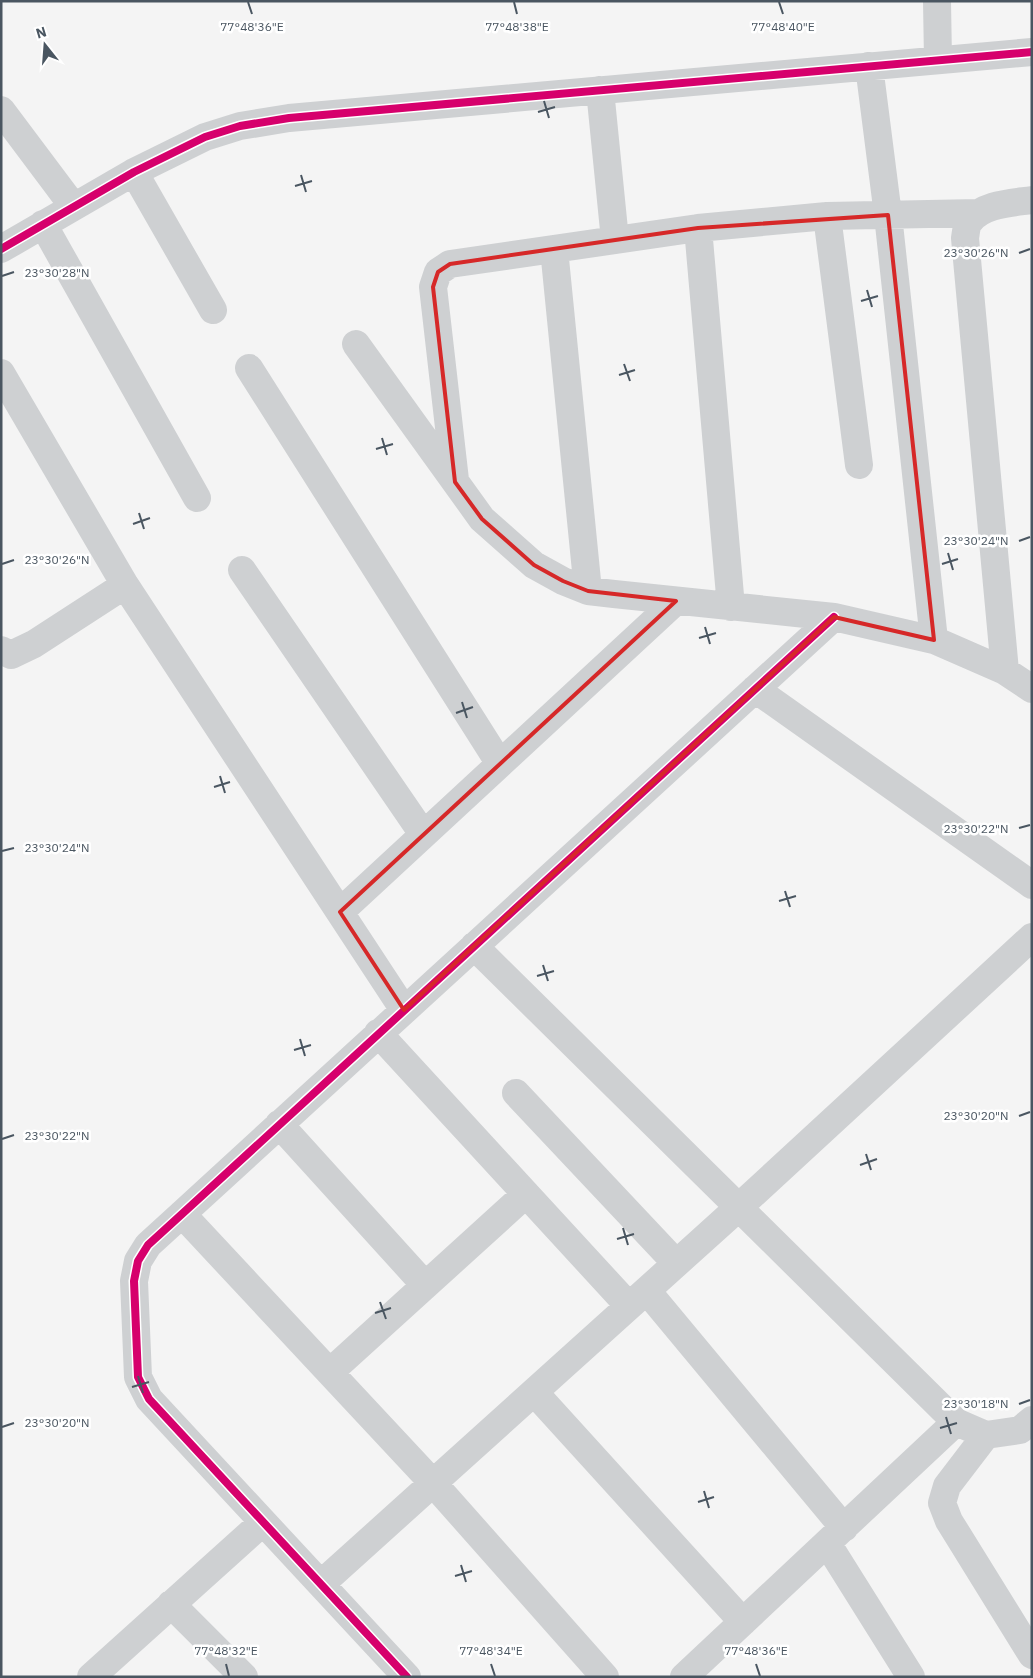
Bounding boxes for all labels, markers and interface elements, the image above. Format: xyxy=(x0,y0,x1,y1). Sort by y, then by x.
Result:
text: 77°48'36"E xyxy=(220,19,284,34)
text: 77°48'38"E xyxy=(485,19,549,34)
text: 77°48'40"E xyxy=(751,19,815,34)
north arrow xyxy=(20,20,70,70)
text: N xyxy=(34,22,49,43)
text: 23°30'26"N xyxy=(943,245,1009,260)
text: 23°30'28"N xyxy=(24,265,90,280)
text: 23°30'24"N xyxy=(943,533,1009,548)
text: 23°30'26"N xyxy=(24,552,90,567)
text: 23°30'22"N xyxy=(943,821,1009,836)
text: 23°30'24"N xyxy=(24,840,90,855)
text: 23°30'20"N xyxy=(943,1108,1009,1123)
text: 23°30'22"N xyxy=(24,1128,90,1143)
text: 23°30'18"N xyxy=(943,1396,1009,1411)
text: 23°30'20"N xyxy=(24,1415,90,1430)
text: 77°48'32"E xyxy=(194,1643,258,1658)
text: 77°48'34"E xyxy=(459,1643,523,1658)
text: 77°48'36"E xyxy=(724,1643,788,1658)

